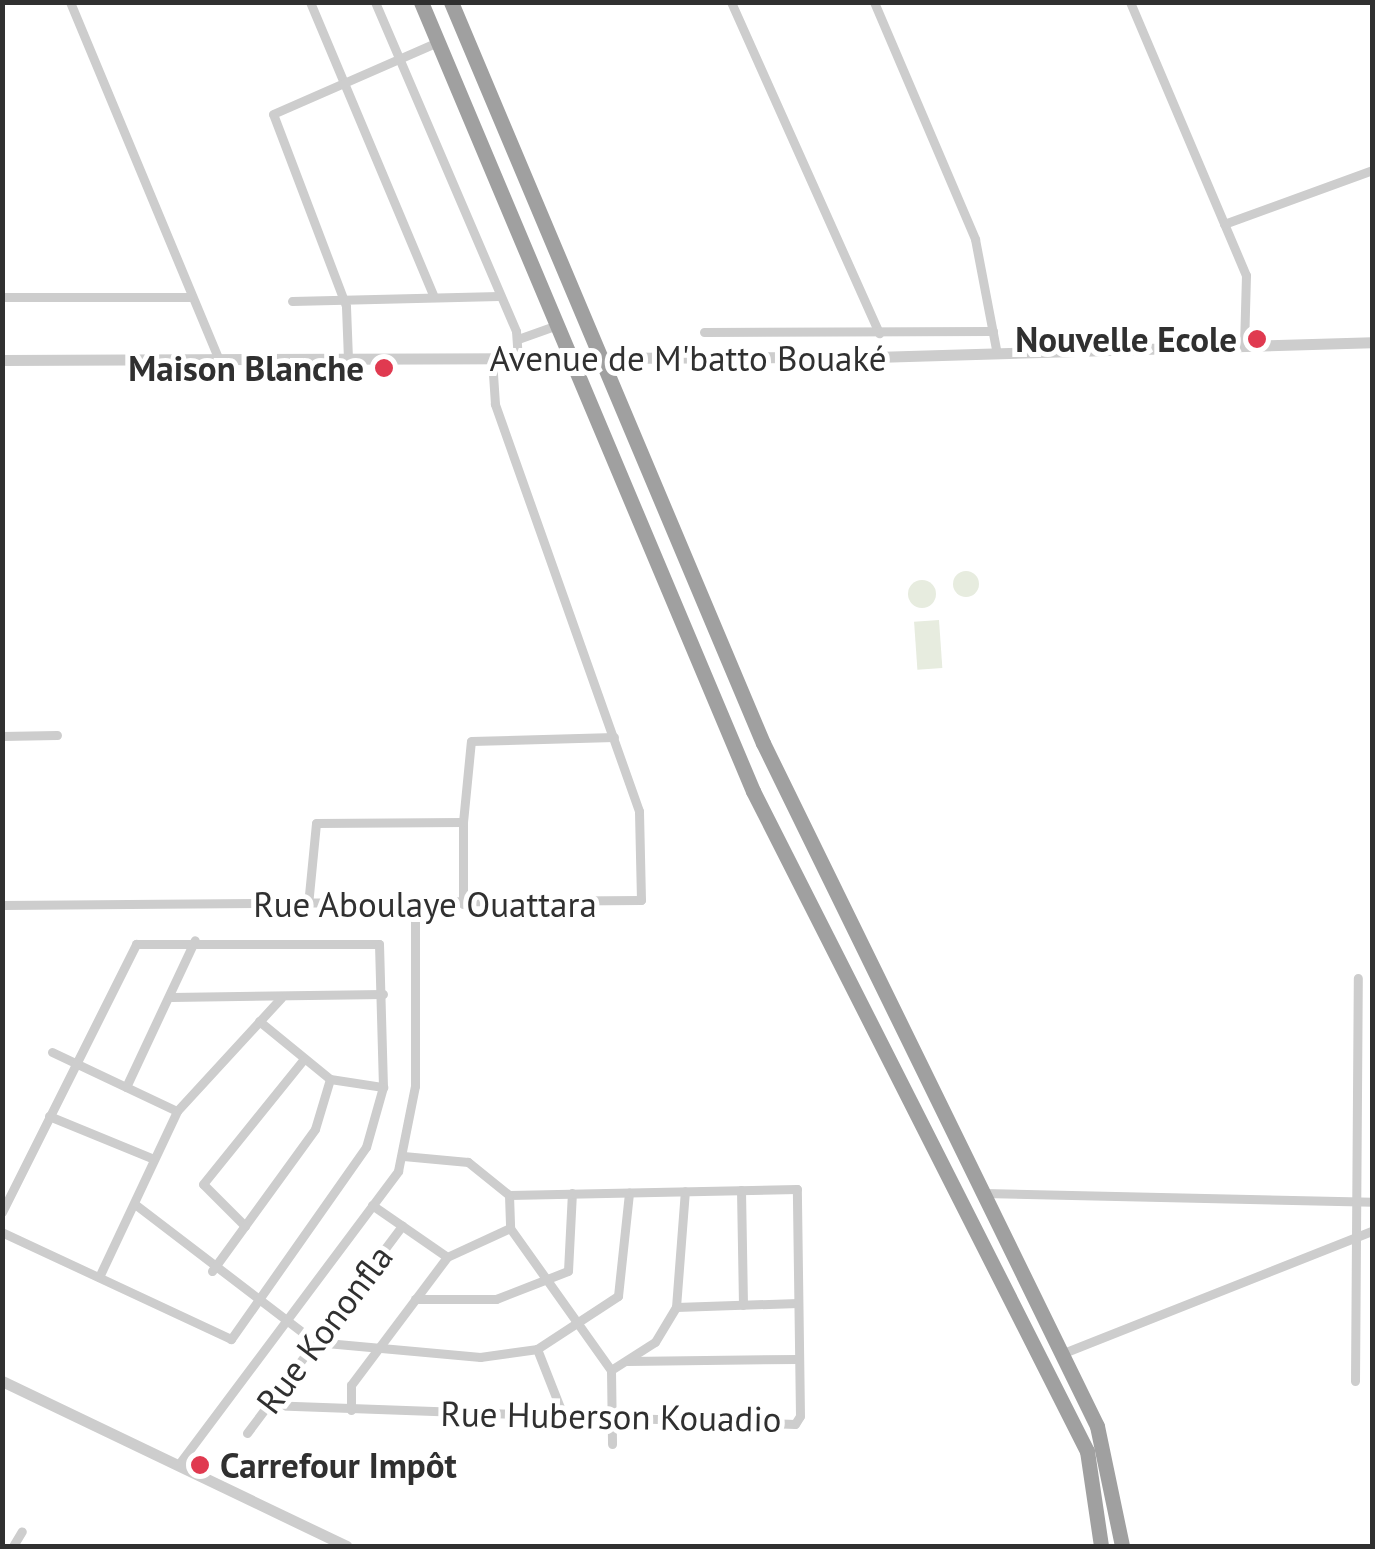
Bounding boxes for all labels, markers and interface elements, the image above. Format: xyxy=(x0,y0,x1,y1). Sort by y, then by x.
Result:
place label: Nouvelle Ecole xyxy=(1015,318,1237,360)
marker: Nouvelle Ecole xyxy=(1246,328,1268,350)
street label: Avenue de M'batto Bouaké xyxy=(489,337,887,379)
place label: Maison Blanche xyxy=(128,347,364,389)
marker: Maison Blanche xyxy=(373,357,395,379)
street label: Rue Aboulaye Ouattara xyxy=(253,883,597,925)
street label: Rue Kononfla xyxy=(247,1237,401,1421)
street label: Rue Huberson Kouadio xyxy=(440,1392,782,1440)
place label: Carrefour Impôt xyxy=(220,1444,457,1486)
marker: Carrefour Impôt xyxy=(189,1454,211,1476)

